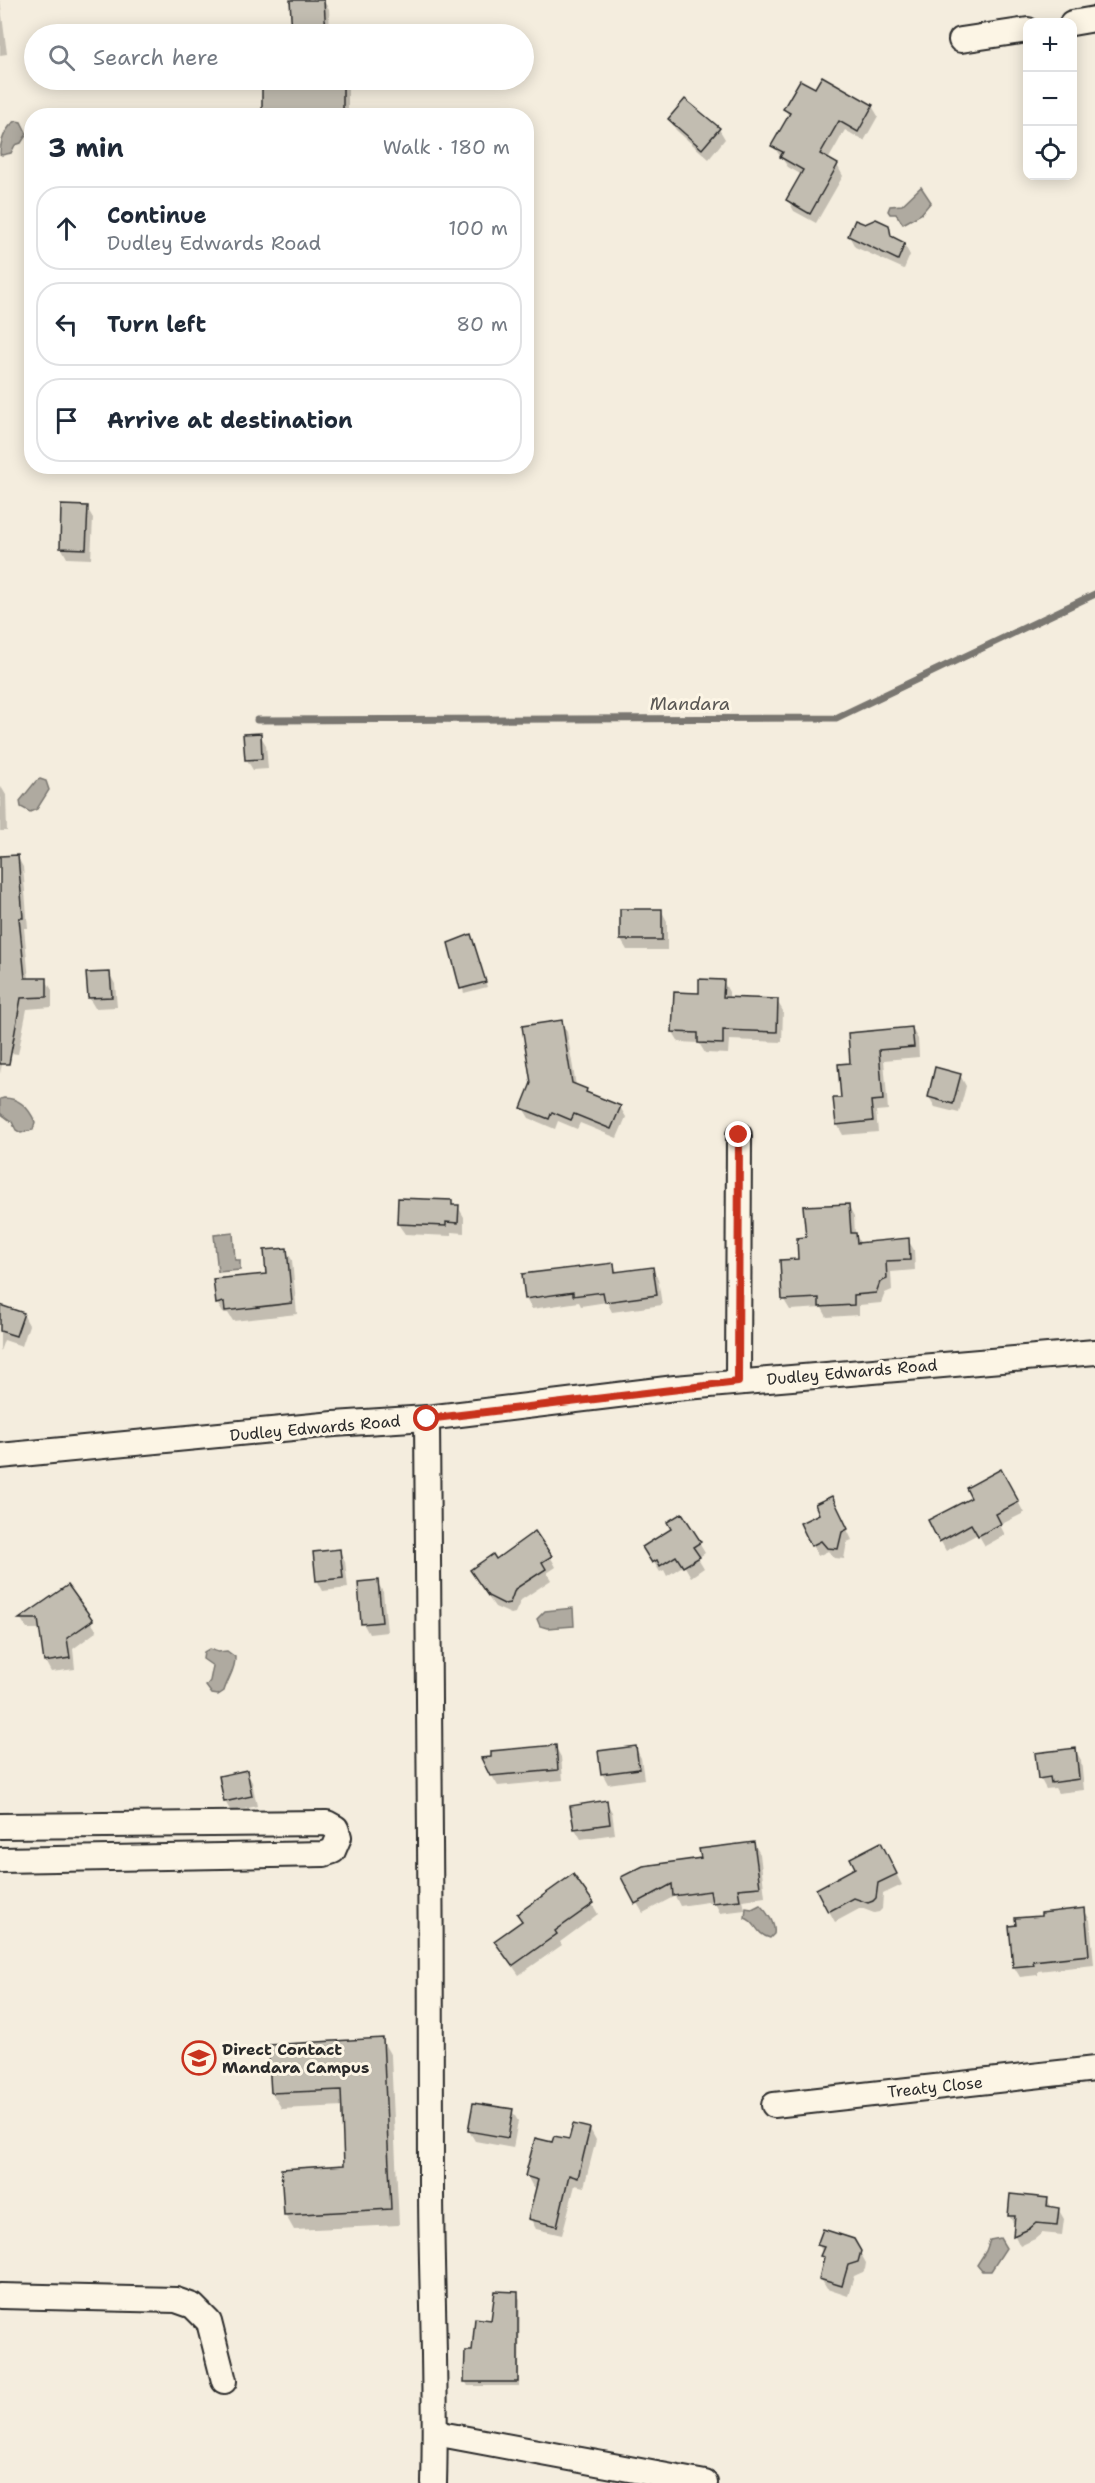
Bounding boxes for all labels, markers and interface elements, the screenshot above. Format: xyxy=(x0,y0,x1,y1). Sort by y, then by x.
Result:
map controls xyxy=(1023,18,1077,180)
button: + xyxy=(1023,18,1077,72)
search box xyxy=(24,24,534,90)
icon: search xyxy=(45,41,78,74)
text: Search here xyxy=(93,43,219,72)
button: − xyxy=(1023,72,1077,126)
button: locate xyxy=(1023,126,1077,180)
text: 3 min xyxy=(48,130,124,165)
text: Walk · 180 m xyxy=(383,134,510,160)
text: Continue xyxy=(107,201,207,230)
icon: ahead xyxy=(50,212,83,245)
text: 100 m xyxy=(448,215,508,241)
text: Dudley Edwards Road xyxy=(107,230,321,256)
icon: left xyxy=(50,308,83,341)
text: Turn left xyxy=(107,310,206,339)
text: 80 m xyxy=(456,311,508,337)
icon: arrive xyxy=(50,404,83,437)
text: Arrive at destination xyxy=(107,406,353,435)
water label: Mandara xyxy=(650,692,730,716)
route end xyxy=(725,1121,751,1147)
street label: Dudley Edwards Road xyxy=(766,1354,938,1390)
route start xyxy=(413,1405,439,1431)
street label: Dudley Edwards Road xyxy=(229,1410,401,1446)
place label: Direct Contact Mandara Campus xyxy=(222,2039,369,2078)
school or university icon: Direct Contact Mandara Campus xyxy=(181,2040,217,2076)
street label: Treaty Close xyxy=(886,2072,984,2102)

